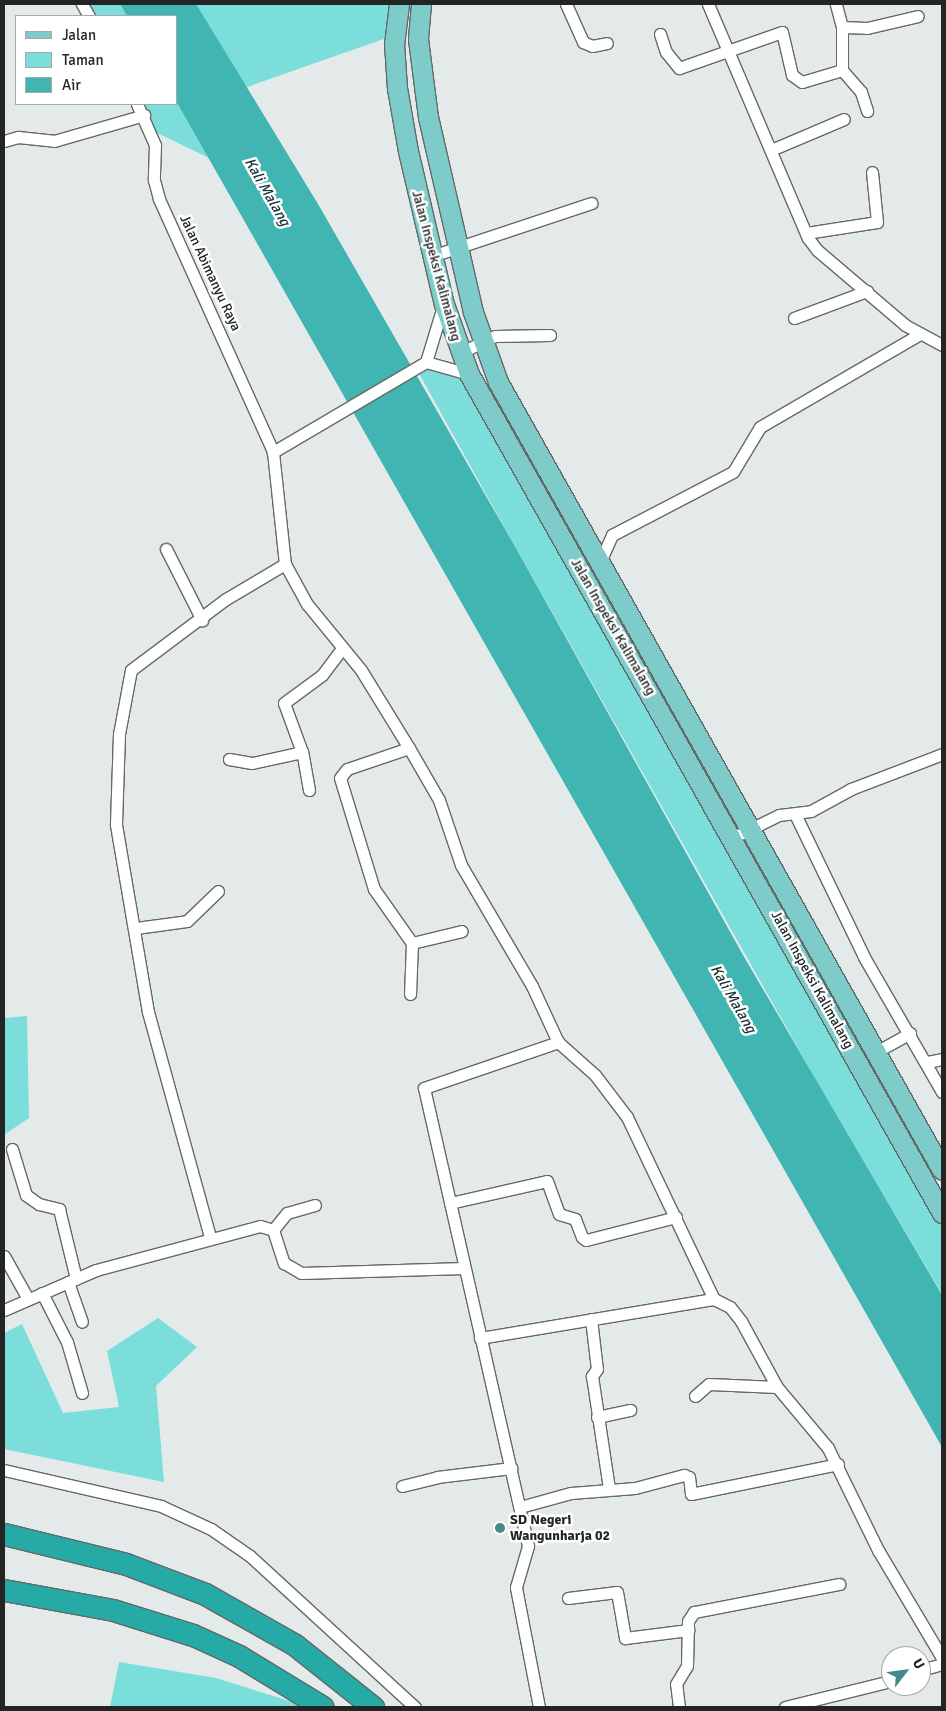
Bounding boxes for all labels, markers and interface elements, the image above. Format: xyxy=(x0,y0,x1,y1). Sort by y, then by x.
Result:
legend xyxy=(15,15,178,105)
text: Jalan xyxy=(62,26,96,44)
text: Taman xyxy=(62,51,104,69)
text: Air xyxy=(62,76,81,94)
water label: Kali Malang xyxy=(240,155,294,229)
street label: Jalan Inspeksi Kalimalang xyxy=(408,189,464,343)
street label: Jalan Abimanyu Raya xyxy=(176,212,244,334)
street label: Jalan Inspeksi Kalimalang xyxy=(567,556,659,698)
street label: Jalan Inspeksi Kalimalang xyxy=(767,908,857,1052)
water label: Kali Malang xyxy=(706,962,760,1036)
place label: SD Negeri Wangunharja 02 xyxy=(510,1512,610,1544)
marker: SD Negeri Wangunharja 02 xyxy=(494,1522,506,1534)
north arrow xyxy=(881,1646,931,1696)
text: U xyxy=(909,1655,928,1672)

